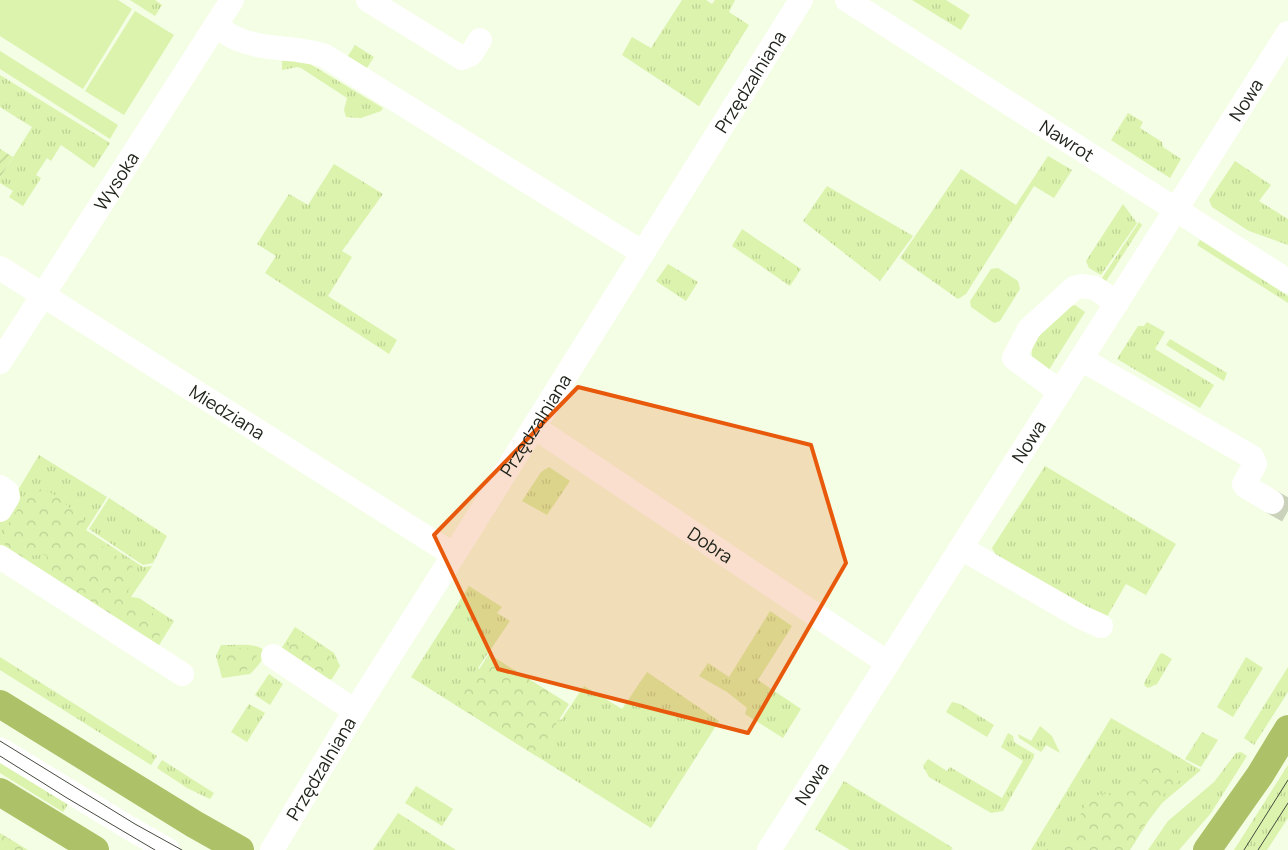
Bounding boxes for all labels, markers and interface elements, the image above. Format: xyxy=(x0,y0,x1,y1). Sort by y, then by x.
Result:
street label: Przędzalniana xyxy=(709,26,791,137)
street label: Nowa xyxy=(1223,74,1268,125)
street label: Nawrot xyxy=(1035,114,1099,166)
street label: Wysoka xyxy=(88,147,144,215)
street label: Przędzalniana xyxy=(494,369,576,481)
street label: Miedziana xyxy=(185,379,270,445)
street label: Nowa xyxy=(1006,416,1051,467)
street label: Dobra xyxy=(683,521,738,568)
street label: Przędzalniana xyxy=(281,712,361,825)
street label: Nowa xyxy=(789,758,834,809)

